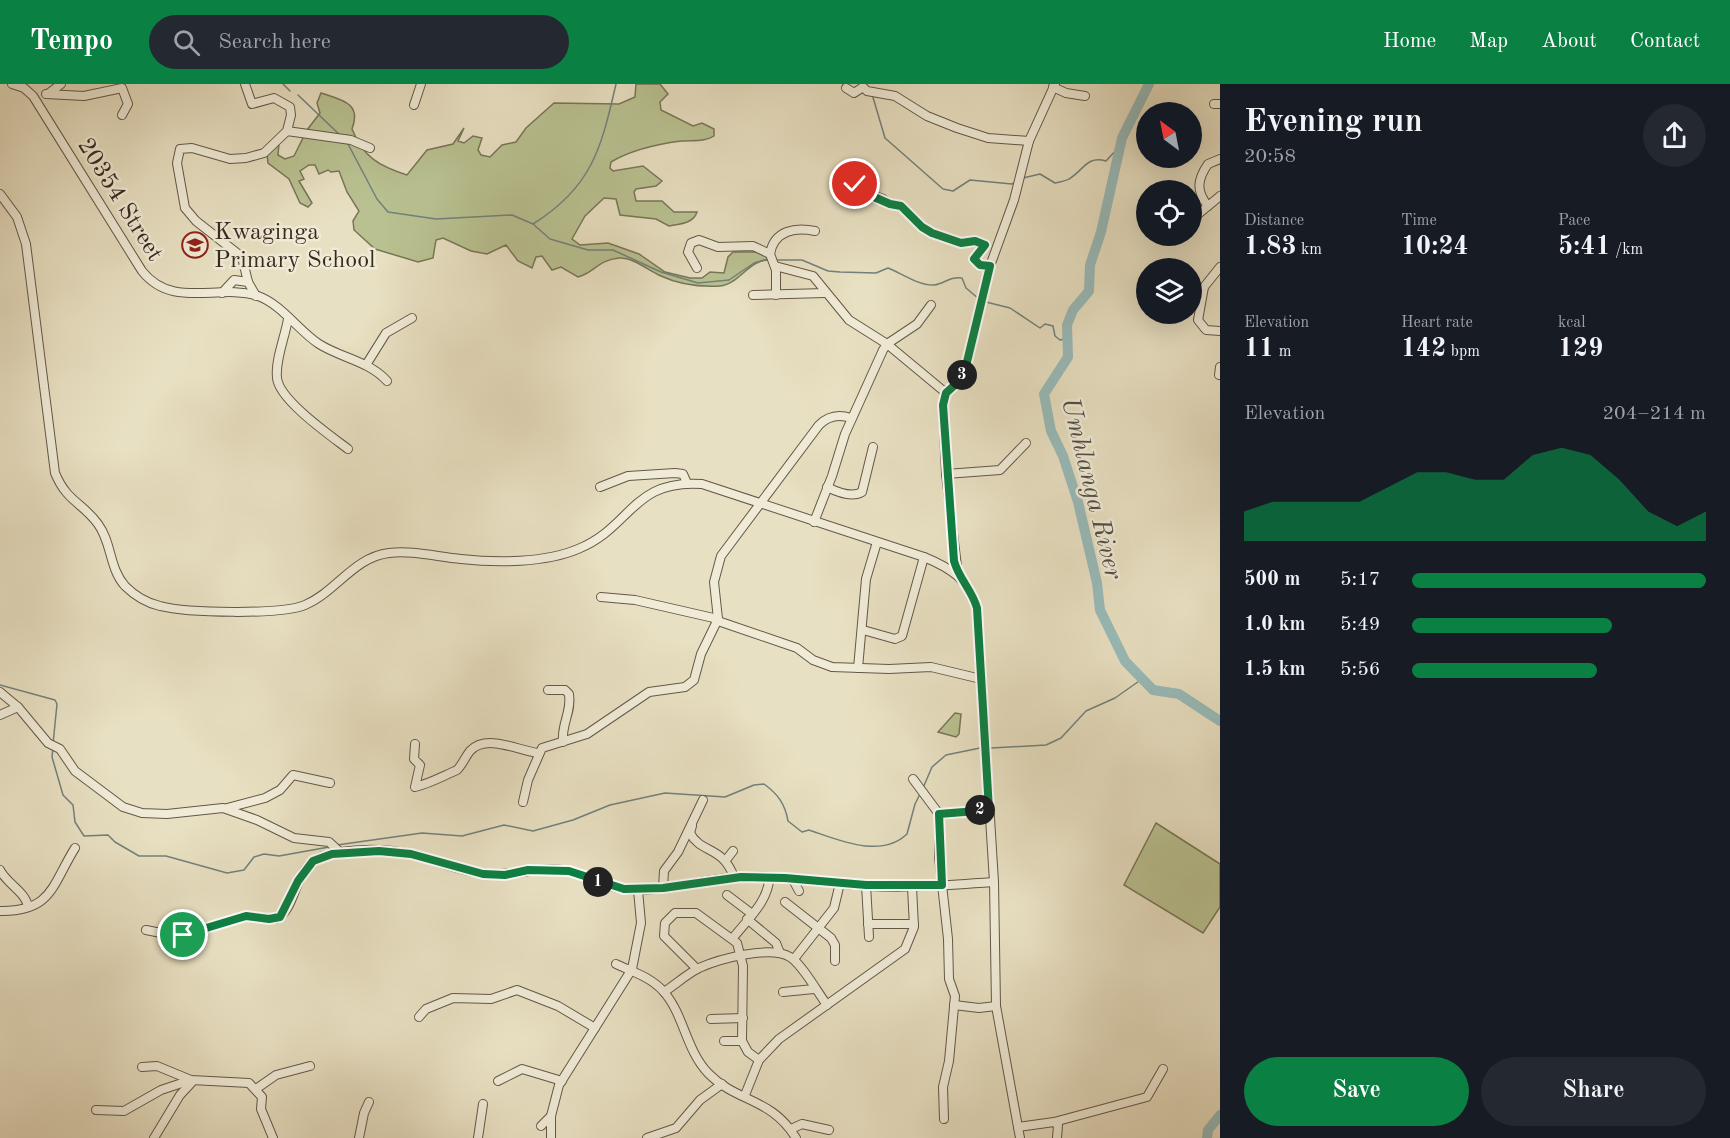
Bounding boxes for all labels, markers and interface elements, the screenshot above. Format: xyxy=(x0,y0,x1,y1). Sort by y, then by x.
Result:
search box xyxy=(149,15,569,69)
icon: search xyxy=(170,26,203,59)
text: Tempo xyxy=(30,28,113,56)
text: Search here xyxy=(218,31,331,53)
text: Home xyxy=(1383,31,1436,52)
text: Map xyxy=(1469,31,1508,52)
text: About xyxy=(1541,31,1597,52)
text: Contact xyxy=(1630,31,1700,52)
north arrow xyxy=(1136,102,1202,168)
map controls xyxy=(1136,102,1202,324)
button: share xyxy=(1643,104,1706,167)
text: Evening run xyxy=(1244,106,1423,139)
street label: 20354 Street xyxy=(72,134,167,266)
text: 20:58 xyxy=(1244,147,1296,167)
pin xyxy=(829,158,880,209)
icon: check xyxy=(838,167,871,200)
button: locate xyxy=(1136,180,1202,246)
text: Distance xyxy=(1244,213,1304,229)
text: Time xyxy=(1401,213,1437,229)
text: Pace xyxy=(1558,213,1590,229)
place label: Kwaginga Primary School xyxy=(214,221,376,273)
school or university icon: Kwaginga Primary School xyxy=(180,230,210,260)
text: 1.83 xyxy=(1244,234,1297,260)
text: 10:24 xyxy=(1401,234,1469,260)
text: 5:41 xyxy=(1558,234,1611,260)
text: km xyxy=(1297,242,1322,258)
text: /km xyxy=(1611,242,1643,258)
button: layers xyxy=(1136,258,1202,324)
text: Elevation xyxy=(1244,315,1309,331)
text: Heart rate xyxy=(1401,315,1473,331)
text: kcal xyxy=(1558,315,1586,331)
text: 11 xyxy=(1244,336,1274,362)
text: 142 xyxy=(1401,336,1446,362)
text: 129 xyxy=(1558,336,1603,362)
text: m xyxy=(1274,344,1291,360)
text: bpm xyxy=(1446,344,1480,360)
pin: 3 xyxy=(947,360,977,390)
text: 3 xyxy=(957,367,967,383)
water label: Umhlanga River xyxy=(1056,395,1126,583)
text: Elevation xyxy=(1244,404,1325,424)
text: 204–214 m xyxy=(1603,404,1706,424)
text: 500 m xyxy=(1244,570,1300,590)
text: 5:17 xyxy=(1340,570,1380,590)
text: 1.0 km xyxy=(1244,615,1306,635)
text: 5:49 xyxy=(1340,615,1380,635)
text: 1.5 km xyxy=(1244,660,1306,680)
text: 5:56 xyxy=(1340,660,1380,680)
pin: 2 xyxy=(965,795,995,825)
text: 2 xyxy=(975,802,985,818)
pin: 1 xyxy=(583,867,613,897)
text: 1 xyxy=(593,874,603,890)
pin xyxy=(157,909,208,960)
icon: arrive xyxy=(166,918,199,951)
button: Save xyxy=(1244,1057,1469,1126)
button: Share xyxy=(1481,1057,1706,1126)

